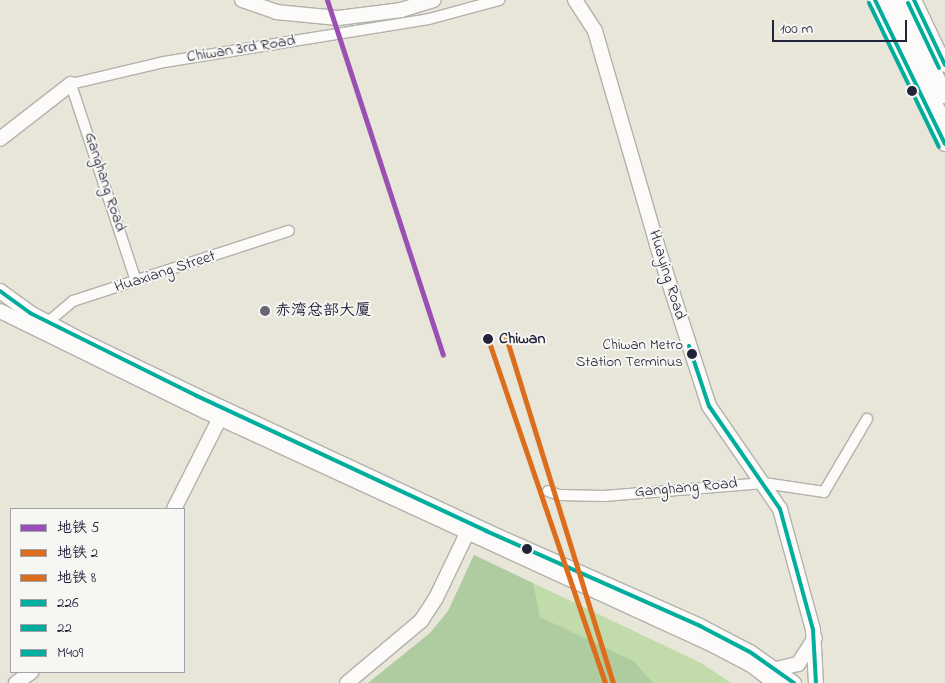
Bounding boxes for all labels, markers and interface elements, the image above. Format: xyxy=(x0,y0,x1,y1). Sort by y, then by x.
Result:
scale bar xyxy=(775,10,910,42)
text: 100 m xyxy=(780,18,813,40)
street label: Chiwan 3rd Road xyxy=(185,31,297,67)
unlabelled marker xyxy=(907,86,917,96)
street label: Ganghang Road xyxy=(80,130,130,234)
street label: Huaying Road xyxy=(644,228,690,322)
street label: Huaxiang Street xyxy=(112,247,218,297)
place label: 赤湾总部大厦 xyxy=(275,301,371,321)
marker: 赤湾总部大厦 xyxy=(259,305,271,317)
place label: Chiwan xyxy=(499,329,545,349)
marker: Chiwan xyxy=(481,332,495,346)
place label: Chiwan Metro Station Terminus xyxy=(576,336,683,371)
marker: Chiwan Metro Station Terminus xyxy=(687,349,697,359)
street label: Ganghang Road xyxy=(634,474,738,502)
legend xyxy=(10,508,185,673)
text: 地铁 5 xyxy=(57,517,99,539)
text: 地铁 2 xyxy=(57,542,98,564)
unlabelled marker xyxy=(522,544,532,554)
text: 地铁 8 xyxy=(57,567,96,589)
text: 226 xyxy=(57,592,79,614)
text: 22 xyxy=(57,617,72,639)
text: M409 xyxy=(57,642,83,664)

